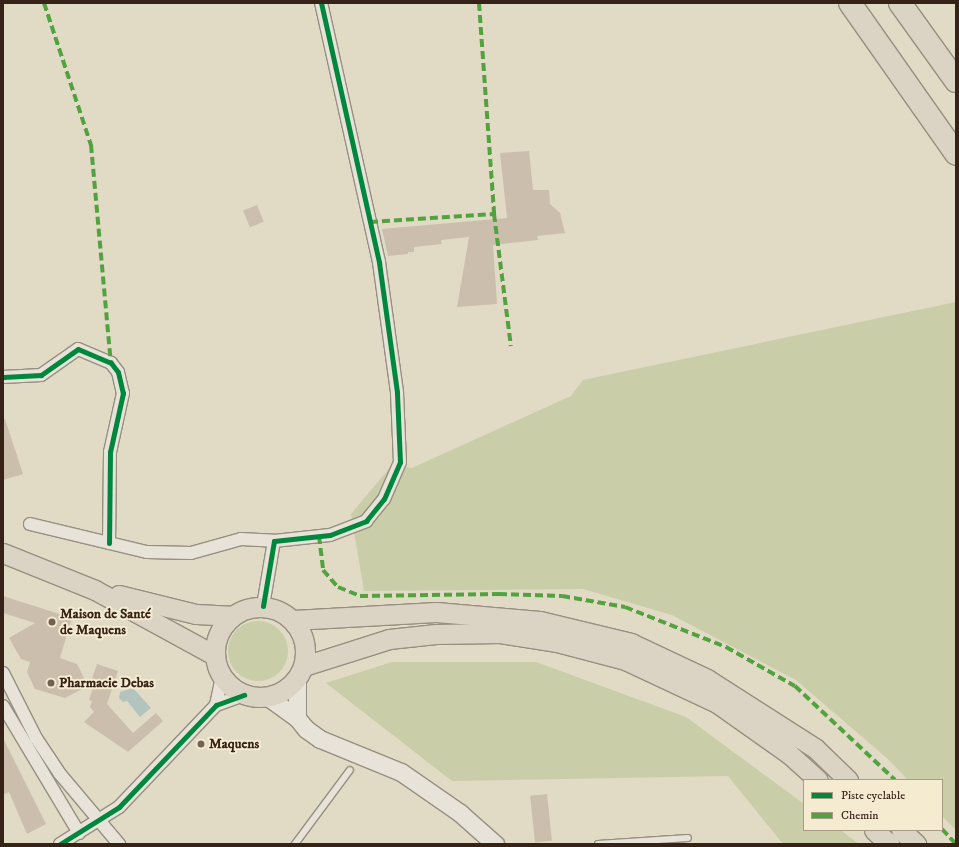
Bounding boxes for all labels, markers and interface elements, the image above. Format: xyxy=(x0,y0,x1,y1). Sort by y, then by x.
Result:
place label: Maison de Santé de Maquens xyxy=(60,606,151,638)
marker: Maison de Santé de Maquens xyxy=(47,617,57,627)
place label: Pharmacie Debas xyxy=(59,675,154,691)
marker: Pharmacie Debas xyxy=(46,678,56,688)
place label: Maquens xyxy=(209,736,259,752)
marker: Maquens xyxy=(196,739,206,749)
legend xyxy=(803,779,943,831)
text: Piste cyclable xyxy=(841,788,905,803)
text: Chemin xyxy=(841,808,879,823)

